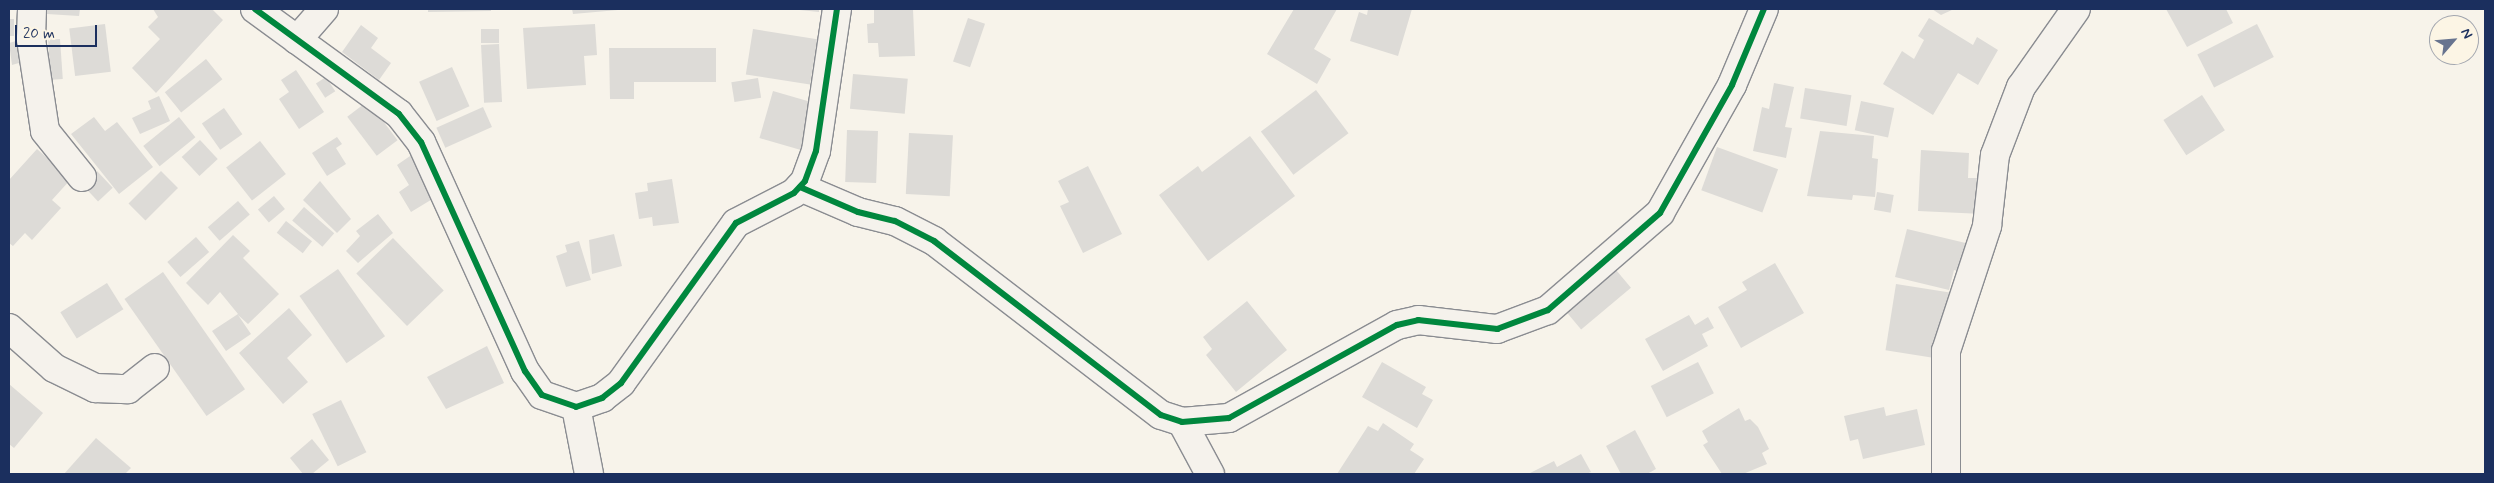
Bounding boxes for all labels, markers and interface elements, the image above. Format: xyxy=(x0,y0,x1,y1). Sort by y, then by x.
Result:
scale bar xyxy=(18,15,100,47)
north arrow xyxy=(2429,15,2479,65)
text: 20 m xyxy=(23,24,55,44)
text: N xyxy=(2456,25,2477,42)

